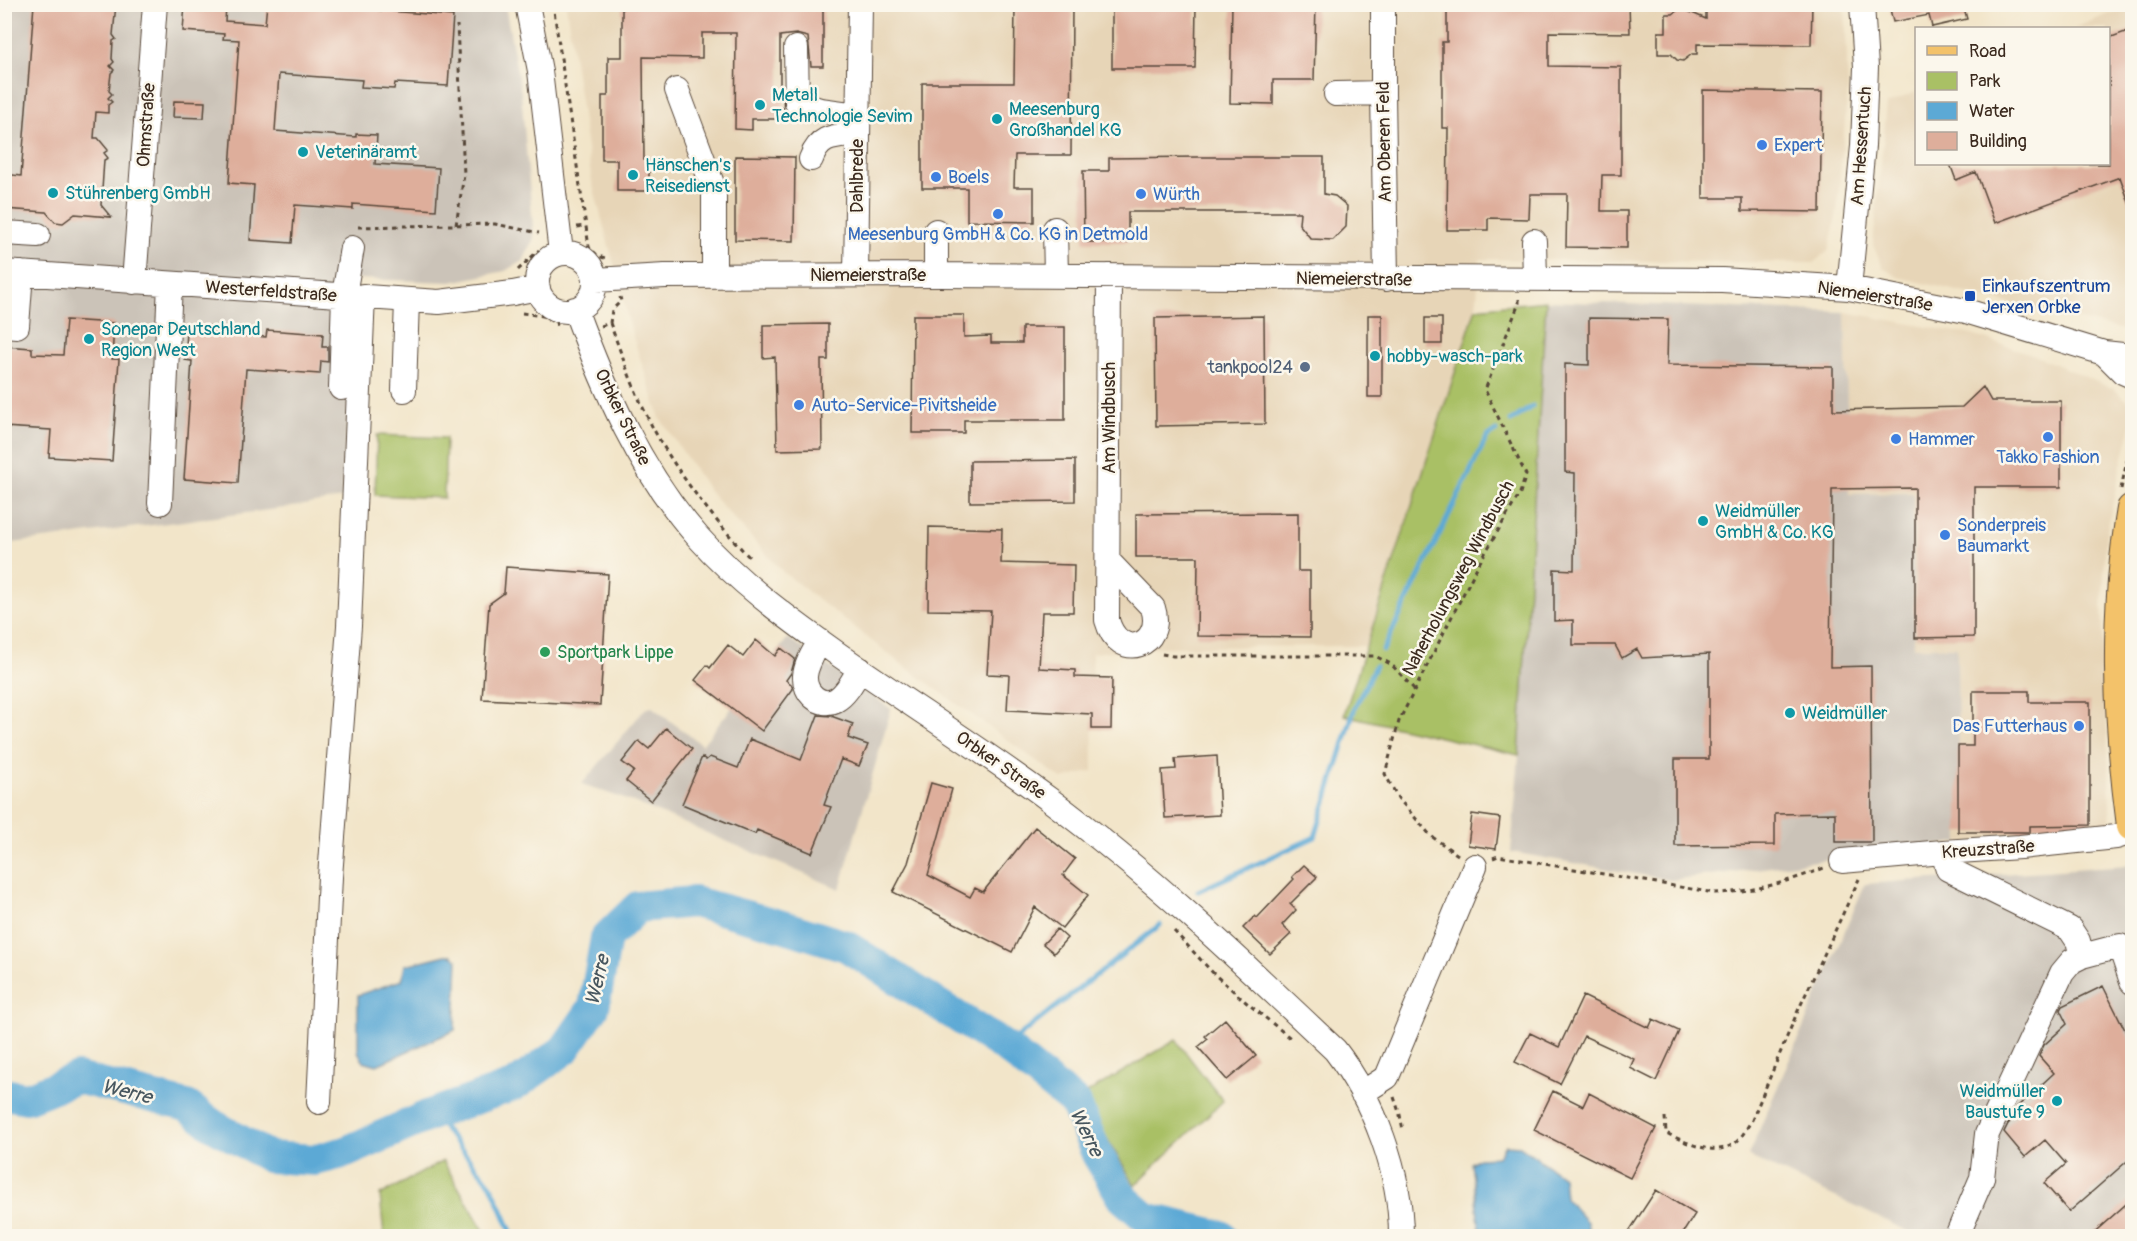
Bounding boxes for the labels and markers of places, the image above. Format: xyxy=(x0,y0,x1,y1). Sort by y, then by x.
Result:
place label: Metall Technologie Sevim xyxy=(772,84,913,128)
marker: Metall Technologie Sevim xyxy=(753,98,767,112)
place label: Meesenburg Großhandel KG xyxy=(1009,98,1122,142)
marker: Meesenburg Großhandel KG xyxy=(990,112,1004,126)
place label: Expert xyxy=(1774,134,1823,157)
marker: Expert xyxy=(1755,138,1769,152)
place label: Veterinäramt xyxy=(315,141,418,164)
marker: Veterinäramt xyxy=(296,145,310,159)
place label: Hänschen's Reisedienst xyxy=(645,154,731,198)
place label: Boels xyxy=(948,166,989,189)
marker: Hänschen's Reisedienst xyxy=(626,168,640,182)
marker: Boels xyxy=(929,170,943,184)
place label: Stührenberg GmbH xyxy=(65,182,211,205)
place label: Würth xyxy=(1153,183,1200,206)
marker: Stührenberg GmbH xyxy=(46,186,60,200)
marker: Würth xyxy=(1134,187,1148,201)
marker: Meesenburg GmbH & Co. KG in Detmold xyxy=(991,207,1005,221)
place label: Meesenburg GmbH & Co. KG in Detmold xyxy=(848,223,1148,246)
place label: Einkaufszentrum Jerxen Orbke xyxy=(1982,275,2111,319)
marker: Einkaufszentrum Jerxen Orbke xyxy=(1963,289,1977,303)
place label: Sonepar Deutschland Region West xyxy=(101,318,260,362)
marker: Sonepar Deutschland Region West xyxy=(82,332,96,346)
place label: hobby-wasch-park xyxy=(1387,345,1523,368)
marker: hobby-wasch-park xyxy=(1368,349,1382,363)
place label: tankpool24 xyxy=(1207,356,1294,379)
marker: tankpool24 xyxy=(1298,360,1312,374)
place label: Auto-Service-Pivitsheide xyxy=(811,394,997,417)
marker: Auto-Service-Pivitsheide xyxy=(792,398,806,412)
place label: Hammer xyxy=(1908,428,1976,451)
marker: Takko Fashion xyxy=(2041,430,2055,444)
marker: Hammer xyxy=(1889,432,1903,446)
place label: Takko Fashion xyxy=(1996,446,2100,469)
place label: Weidmüller GmbH & Co. KG xyxy=(1715,500,1834,544)
marker: Weidmüller GmbH & Co. KG xyxy=(1696,514,1710,528)
place label: Sonderpreis Baumarkt xyxy=(1957,514,2046,558)
marker: Sonderpreis Baumarkt xyxy=(1938,528,1952,542)
place label: Sportpark Lippe xyxy=(557,641,673,664)
marker: Sportpark Lippe xyxy=(538,645,552,659)
place label: Weidmüller xyxy=(1802,702,1888,725)
marker: Weidmüller xyxy=(1783,706,1797,720)
place label: Das Futterhaus xyxy=(1952,715,2067,738)
marker: Das Futterhaus xyxy=(2072,719,2086,733)
place label: Weidmüller Baustufe 9 xyxy=(1960,1080,2046,1124)
marker: Weidmüller Baustufe 9 xyxy=(2050,1094,2064,1108)

